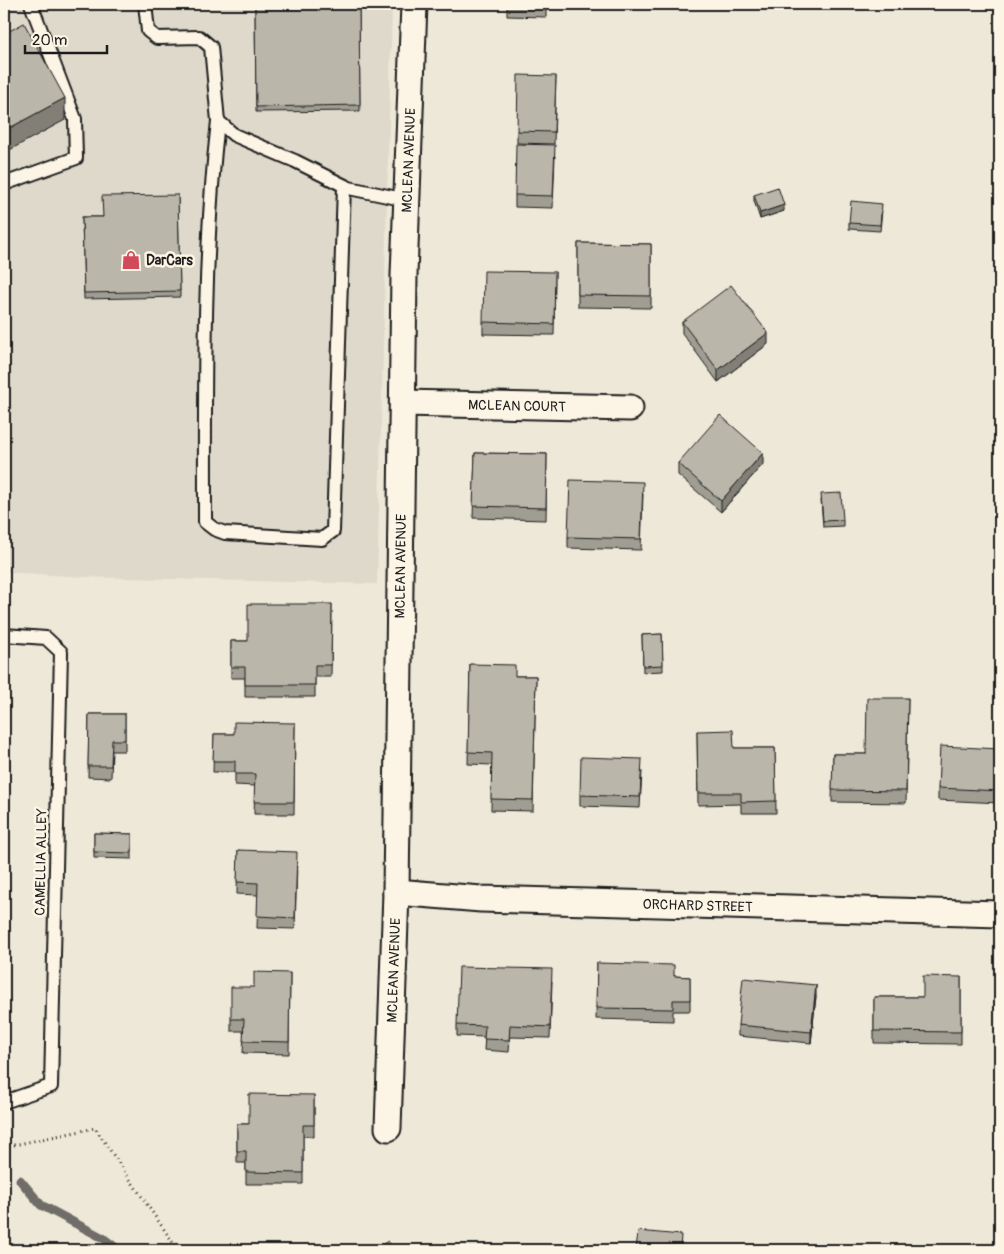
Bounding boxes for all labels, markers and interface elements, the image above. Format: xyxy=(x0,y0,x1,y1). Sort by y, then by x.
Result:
scale bar xyxy=(25,22,108,54)
text: 20 m xyxy=(32,31,67,50)
street label: MCLEAN AVENUE xyxy=(398,108,419,213)
shop icon: DarCars xyxy=(120,249,142,271)
place label: DarCars xyxy=(146,252,193,269)
street label: MCLEAN COURT xyxy=(468,396,566,415)
street label: MCLEAN AVENUE xyxy=(391,514,409,619)
street label: CAMELLIA ALLEY xyxy=(32,808,50,916)
street label: ORCHARD STREET xyxy=(642,895,753,915)
street label: MCLEAN AVENUE xyxy=(383,917,404,1023)

